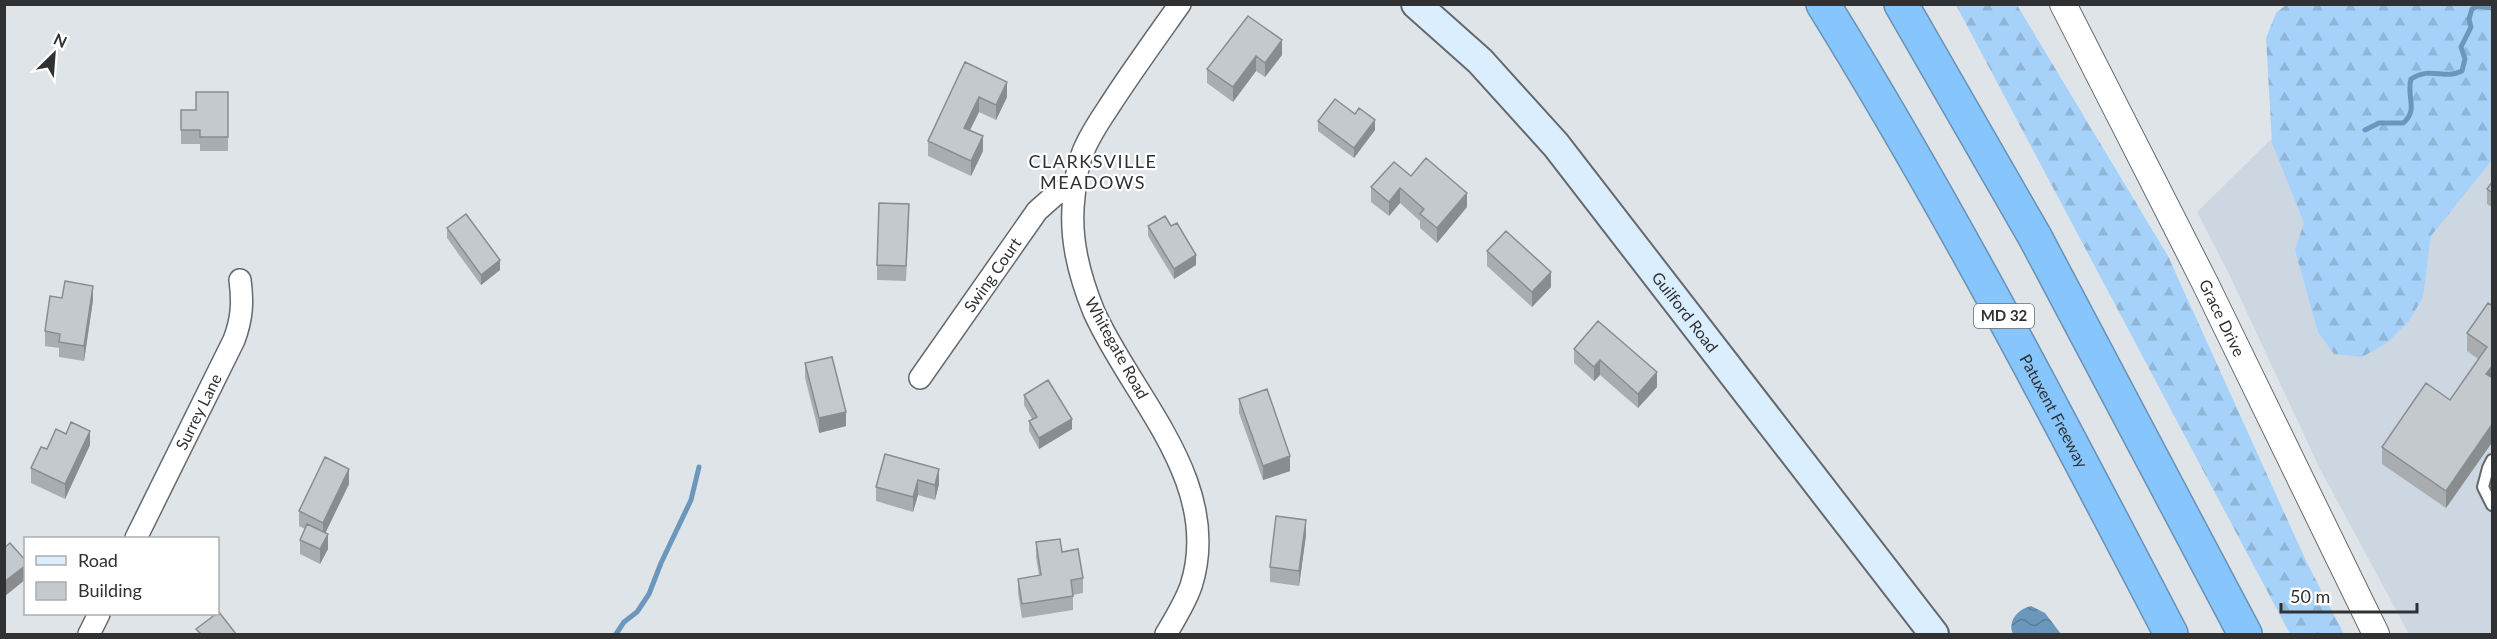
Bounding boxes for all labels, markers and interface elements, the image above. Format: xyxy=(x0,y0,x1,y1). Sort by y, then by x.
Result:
north arrow xyxy=(24,24,84,84)
text: N xyxy=(51,29,70,51)
district label: CLARKSVILLE MEADOWS xyxy=(1029,150,1157,193)
street label: Swing Court xyxy=(959,234,1025,315)
street label: Guilford Road xyxy=(1648,268,1723,356)
street label: Grace Drive xyxy=(2196,276,2249,359)
street label: Whitegate Road xyxy=(1082,294,1153,402)
road number: MD 32 xyxy=(1974,304,2034,328)
street label: Patuxent Freeway xyxy=(2016,351,2093,471)
street label: Surrey Lane xyxy=(171,370,225,453)
legend xyxy=(24,537,219,615)
text: Road xyxy=(78,549,118,571)
scale bar xyxy=(2281,576,2418,614)
text: Building xyxy=(78,579,142,601)
text: 50 m xyxy=(2290,585,2330,607)

